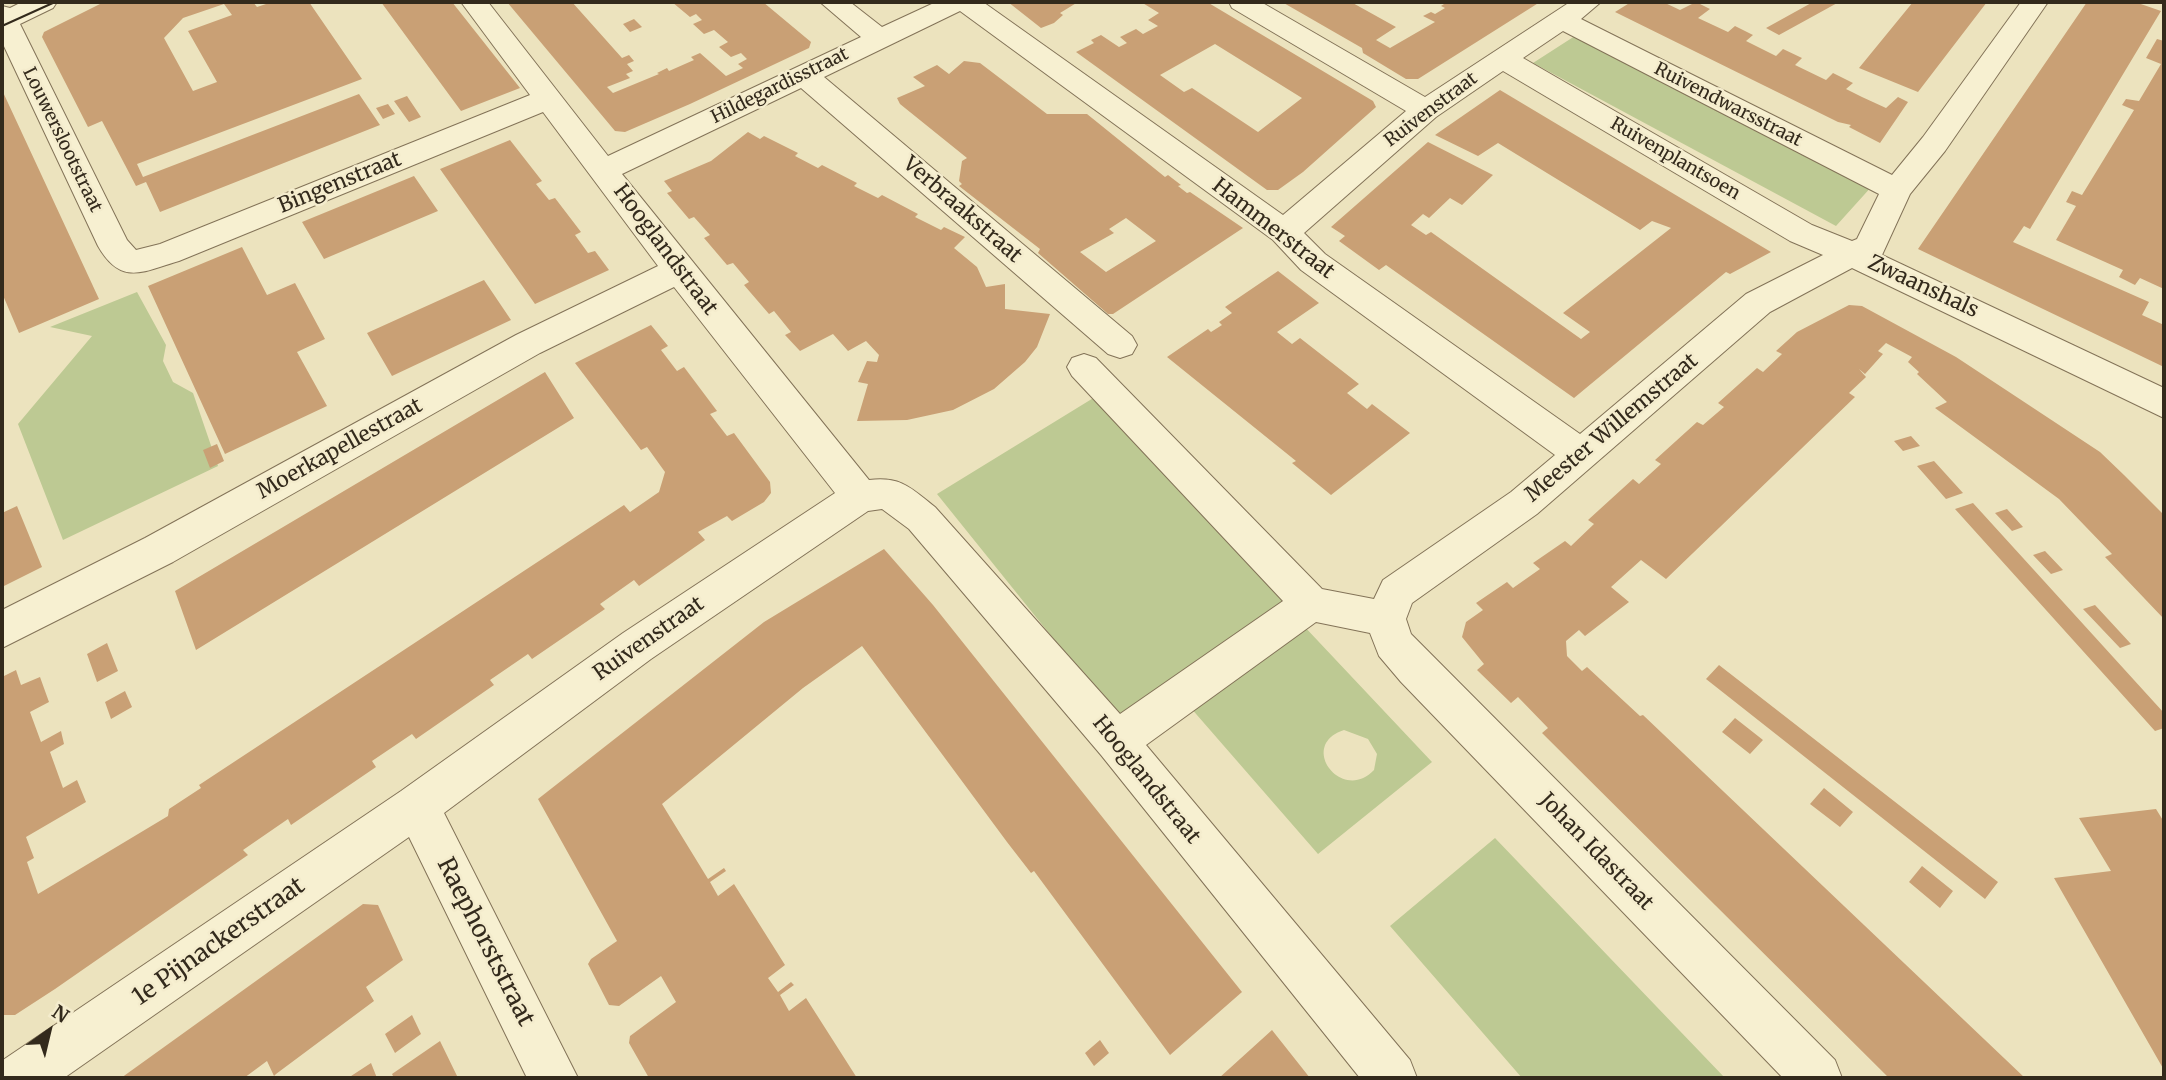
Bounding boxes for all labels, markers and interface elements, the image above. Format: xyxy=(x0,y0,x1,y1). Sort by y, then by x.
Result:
street label: Hildegardisstraat xyxy=(708,43,852,129)
street label: Ruivendwarsstraat xyxy=(1651,58,1805,152)
street label: Louwerslootstraat xyxy=(18,64,106,216)
street label: Ruivenstraat xyxy=(1380,68,1482,152)
street label: Ruivenplantsoen xyxy=(1606,113,1744,205)
street label: Bingenstraat xyxy=(275,147,405,219)
street label: Verbraakstraat xyxy=(897,152,1027,268)
street label: Hammerstraat xyxy=(1207,173,1339,285)
street label: Hooglandstraat xyxy=(608,180,722,320)
street label: Zwaanshals xyxy=(1864,250,1982,324)
street label: Meester Willemstraat xyxy=(1521,348,1703,508)
street label: Moerkapellestraat xyxy=(253,393,427,505)
street label: Ruivenstraat xyxy=(589,592,709,686)
street label: Hooglandstraat xyxy=(1087,711,1205,849)
street label: Johan Idastraat xyxy=(1534,788,1658,916)
street label: Raephorststraat xyxy=(430,853,540,1031)
street label: 1e Pijnackerstraat xyxy=(127,872,311,1012)
north arrow xyxy=(14,996,84,1066)
text: N xyxy=(48,999,74,1028)

